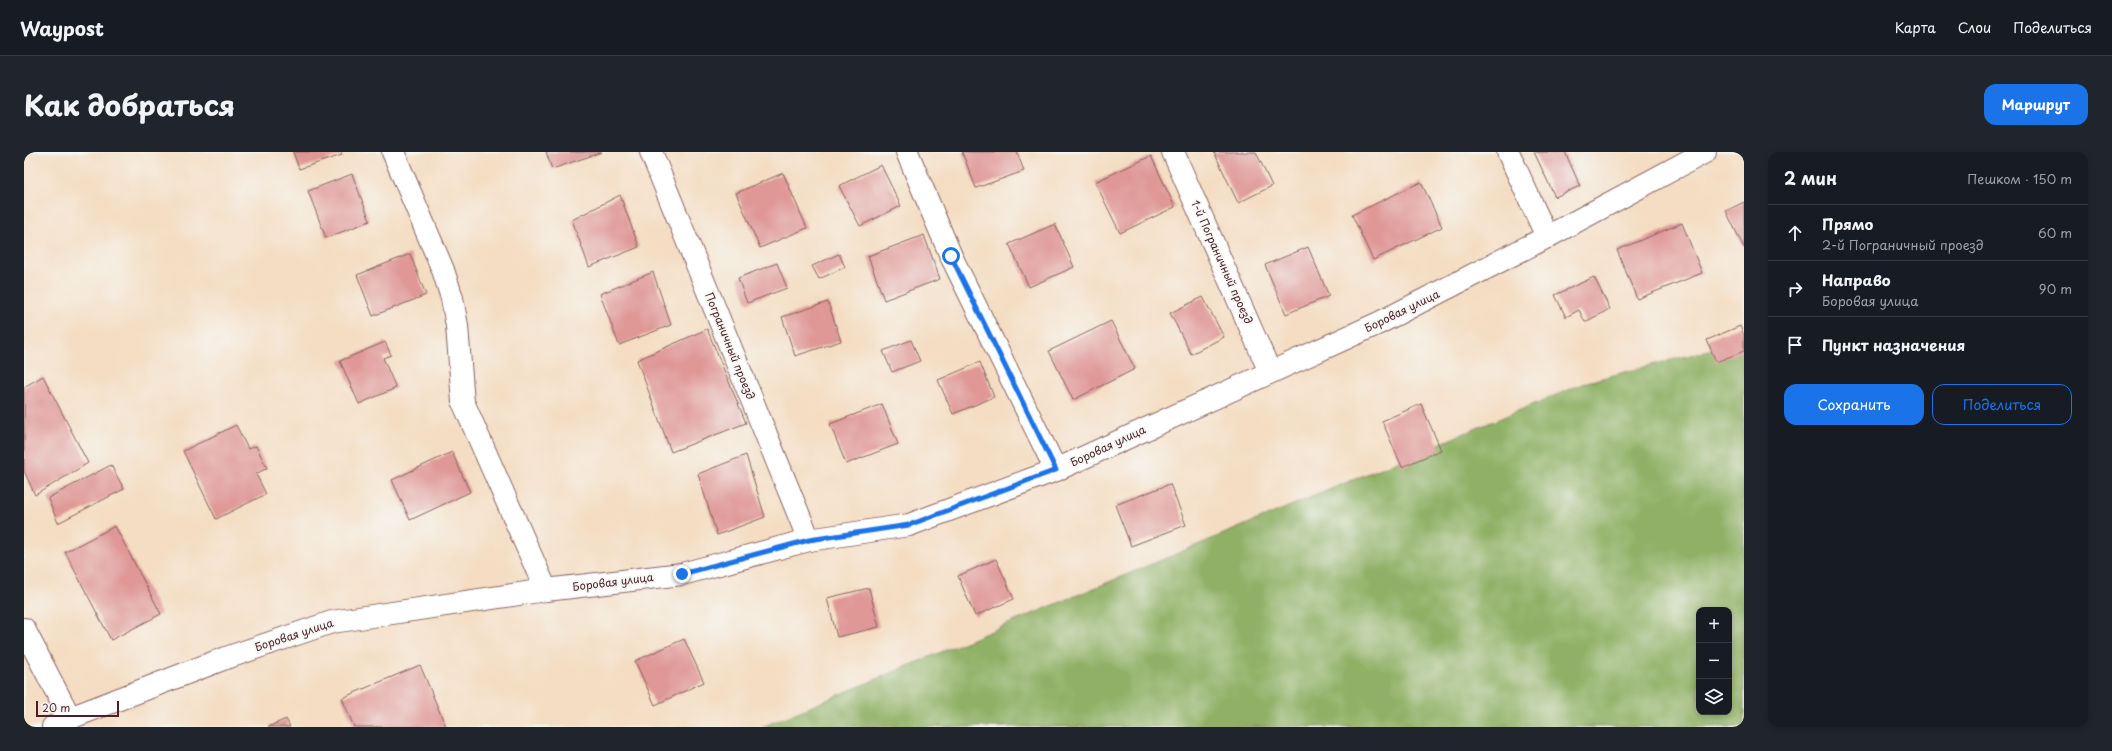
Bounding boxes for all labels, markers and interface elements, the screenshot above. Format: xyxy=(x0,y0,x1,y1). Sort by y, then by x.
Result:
text: Waypost xyxy=(20,14,104,42)
text: Карта xyxy=(1895,17,1936,38)
text: Слои xyxy=(1958,17,1991,38)
text: Поделиться xyxy=(2013,17,2092,38)
text: Как добраться xyxy=(24,83,235,126)
button: Маршрут xyxy=(1984,84,2088,125)
text: 2 мин xyxy=(1784,165,1837,191)
text: Пешком · 150 m xyxy=(1967,169,2072,188)
street label: 1-й Пограничный проезд xyxy=(1187,197,1257,326)
text: Прямо xyxy=(1822,212,1873,235)
icon: ahead xyxy=(1784,222,1806,244)
text: 60 m xyxy=(2038,223,2072,242)
text: 2-й Пограничный проезд xyxy=(1822,235,1984,254)
route start xyxy=(942,247,960,265)
text: Направо xyxy=(1822,268,1891,291)
icon: right xyxy=(1784,278,1806,300)
text: 90 m xyxy=(2039,279,2072,298)
street label: Боровая улица xyxy=(1361,285,1442,336)
street label: Пограничный проезд xyxy=(701,290,760,402)
text: Боровая улица xyxy=(1822,291,1918,310)
text: Пункт назначения xyxy=(1822,333,1965,356)
icon: arrive xyxy=(1784,334,1806,356)
button: Сохранить xyxy=(1784,384,1924,425)
button: Поделиться xyxy=(1932,384,2072,425)
street label: Боровая улица xyxy=(1067,421,1148,470)
route end xyxy=(673,565,691,583)
street label: Боровая улица xyxy=(571,568,655,595)
map controls xyxy=(1696,607,1732,715)
button: + xyxy=(1696,607,1732,643)
street label: Боровая улица xyxy=(252,614,335,655)
button: − xyxy=(1696,643,1732,679)
button: layers xyxy=(1696,679,1732,715)
scale bar xyxy=(36,699,119,718)
text: 20 m xyxy=(42,699,70,716)

